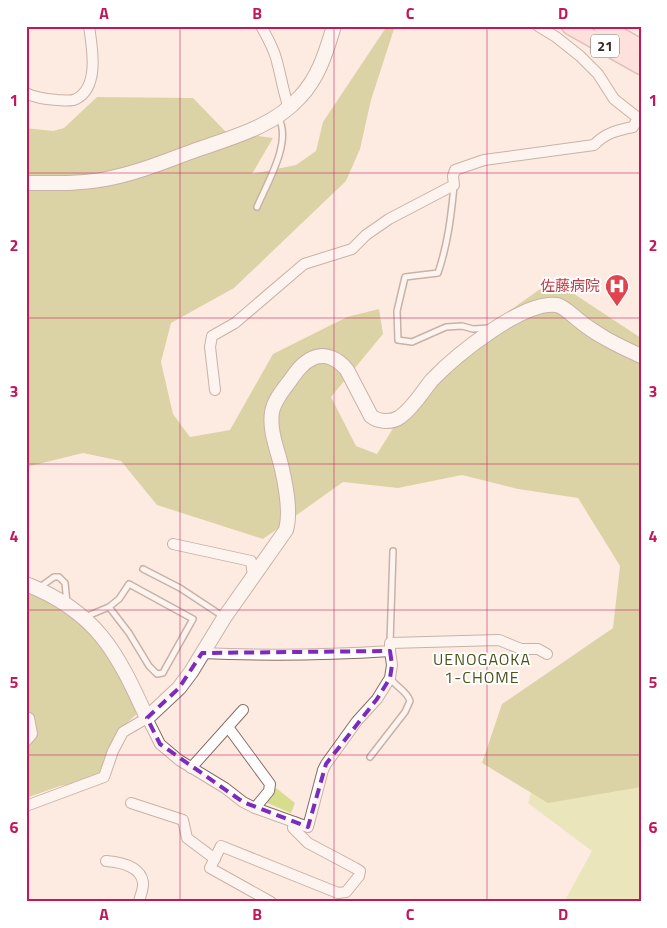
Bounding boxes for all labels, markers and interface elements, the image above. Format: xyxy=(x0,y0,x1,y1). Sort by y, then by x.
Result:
text: A xyxy=(99,1,109,25)
text: B xyxy=(252,1,262,25)
text: C xyxy=(406,1,415,25)
text: D xyxy=(558,1,568,25)
road number: 21 xyxy=(591,34,619,58)
text: 1 xyxy=(10,88,18,112)
text: 1 xyxy=(649,88,657,112)
text: 2 xyxy=(10,233,18,257)
text: 2 xyxy=(649,233,657,257)
hospital icon: 佐藤病院 xyxy=(604,273,630,307)
place label: 佐藤病院 xyxy=(540,274,600,297)
text: 3 xyxy=(10,379,18,403)
text: 3 xyxy=(649,379,657,403)
text: 4 xyxy=(10,524,19,548)
text: 4 xyxy=(649,524,658,548)
district label: UENOGAOKA 1-CHOME xyxy=(433,647,531,689)
text: 5 xyxy=(10,670,19,694)
text: 5 xyxy=(649,670,658,694)
text: 6 xyxy=(10,815,19,839)
text: 6 xyxy=(649,815,658,839)
text: A xyxy=(99,902,109,926)
text: B xyxy=(252,902,262,926)
text: C xyxy=(406,902,415,926)
text: D xyxy=(558,902,568,926)

